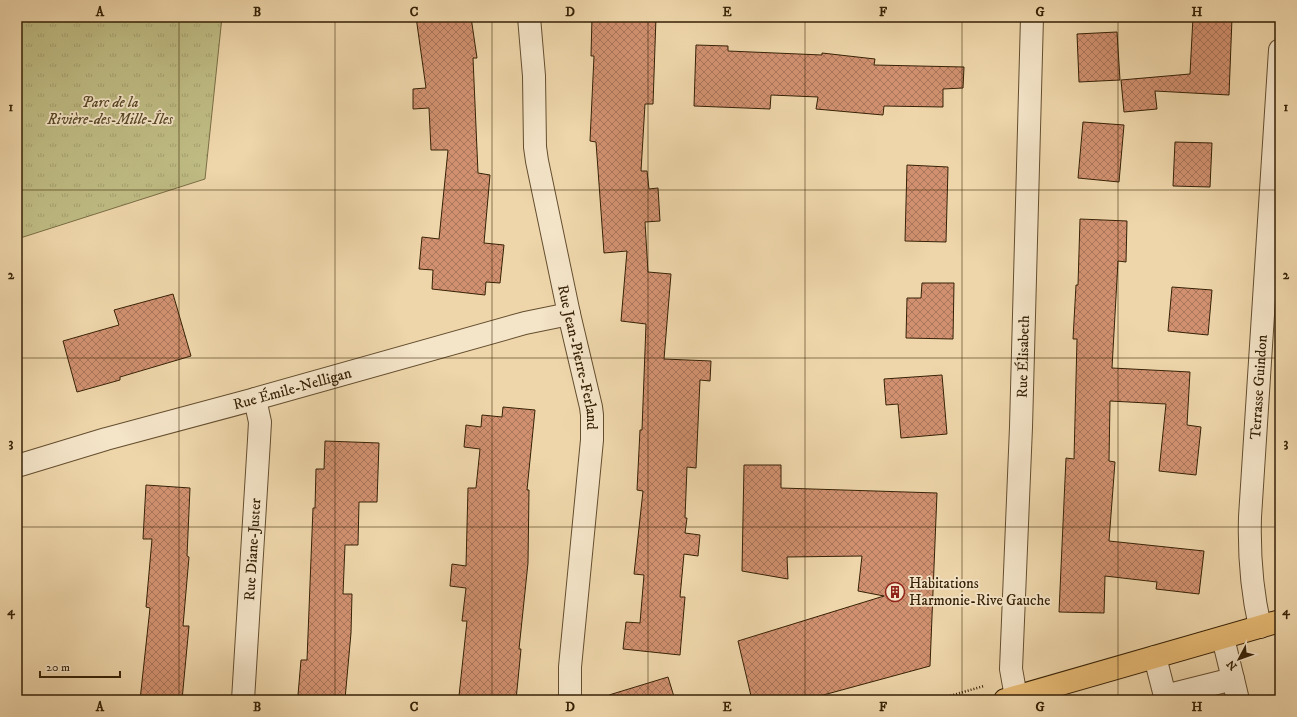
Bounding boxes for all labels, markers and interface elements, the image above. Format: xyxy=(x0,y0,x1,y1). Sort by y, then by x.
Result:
text: A xyxy=(95,4,105,20)
text: B xyxy=(253,4,261,20)
text: C xyxy=(410,4,419,20)
text: D xyxy=(565,4,575,20)
text: E xyxy=(722,4,732,20)
text: F xyxy=(879,4,888,20)
text: G xyxy=(1035,4,1045,20)
text: H xyxy=(1192,4,1203,20)
park label: Parc de la Rivière-des-Mille-Îles xyxy=(46,93,173,129)
text: 1 xyxy=(9,99,14,115)
text: 1 xyxy=(1284,99,1289,115)
text: 2 xyxy=(8,267,15,283)
text: 2 xyxy=(1283,267,1290,283)
street label: Rue Jean-Pierre-Ferland xyxy=(553,283,601,430)
street label: Rue Élisabeth xyxy=(1013,315,1034,398)
street label: Terrasse Guindon xyxy=(1246,334,1272,440)
street label: Rue Émile-Nelligan xyxy=(231,363,354,414)
text: 3 xyxy=(9,435,14,451)
text: 3 xyxy=(1284,435,1289,451)
street label: Rue Diane-Juster xyxy=(240,497,265,601)
place label: Habitations Harmonie-Rive Gauche xyxy=(909,574,1051,610)
building icon: Habitations Harmonie-Rive Gauche xyxy=(884,581,906,603)
text: 4 xyxy=(6,603,15,620)
text: 4 xyxy=(1281,603,1290,620)
north arrow xyxy=(1219,639,1259,679)
scale bar xyxy=(40,653,120,679)
text: N xyxy=(1224,657,1240,673)
text: 20 m xyxy=(46,660,70,675)
text: A xyxy=(95,699,105,715)
text: B xyxy=(253,699,261,715)
text: C xyxy=(410,699,419,715)
text: D xyxy=(565,699,575,715)
text: E xyxy=(722,699,732,715)
text: F xyxy=(879,699,888,715)
text: G xyxy=(1035,699,1045,715)
text: H xyxy=(1192,699,1203,715)

